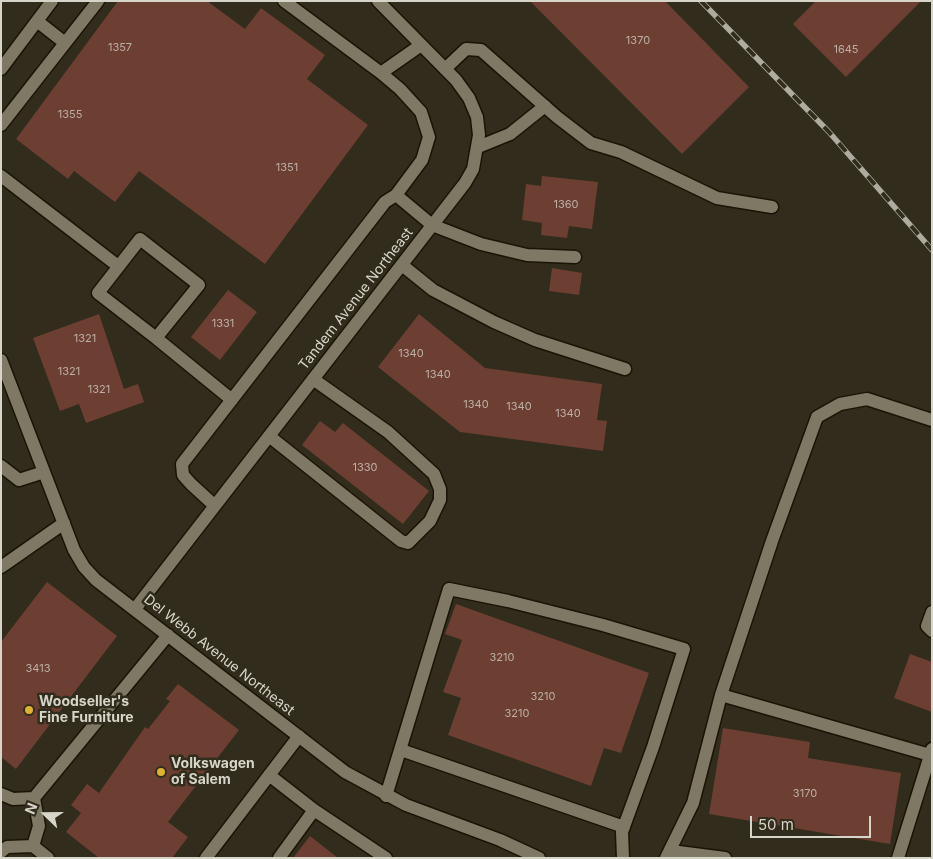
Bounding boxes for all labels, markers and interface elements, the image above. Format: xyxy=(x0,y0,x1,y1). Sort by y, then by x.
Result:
house number: 1370 xyxy=(626,34,650,48)
house number: 1357 xyxy=(108,41,132,55)
house number: 1645 xyxy=(833,43,859,57)
house number: 1355 xyxy=(58,108,82,122)
house number: 1351 xyxy=(276,161,298,175)
house number: 1360 xyxy=(553,198,579,212)
street label: Tandem Avenue Northeast xyxy=(295,225,417,373)
house number: 1331 xyxy=(212,317,234,331)
house number: 1321 xyxy=(74,332,96,346)
house number: 1340 xyxy=(398,347,424,361)
house number: 1321 xyxy=(58,365,80,379)
house number: 1340 xyxy=(425,368,451,382)
house number: 1321 xyxy=(88,383,110,397)
house number: 1340 xyxy=(463,398,489,412)
house number: 1340 xyxy=(506,400,532,414)
house number: 1340 xyxy=(555,407,581,421)
house number: 1330 xyxy=(352,461,378,475)
street label: Del Webb Avenue Northeast xyxy=(140,591,298,719)
house number: 3210 xyxy=(490,651,514,665)
house number: 3413 xyxy=(26,662,50,676)
house number: 3210 xyxy=(531,690,555,704)
place label: Woodseller's Fine Furniture xyxy=(39,694,134,726)
marker: Woodseller's Fine Furniture xyxy=(23,704,35,716)
house number: 3210 xyxy=(505,707,529,721)
place label: Volkswagen of Salem xyxy=(171,756,255,789)
marker: Volkswagen of Salem xyxy=(155,766,167,778)
house number: 3170 xyxy=(793,787,817,801)
north arrow xyxy=(20,789,70,839)
text: N xyxy=(21,800,41,816)
scale bar xyxy=(753,806,874,838)
text: 50 m xyxy=(758,815,794,834)

